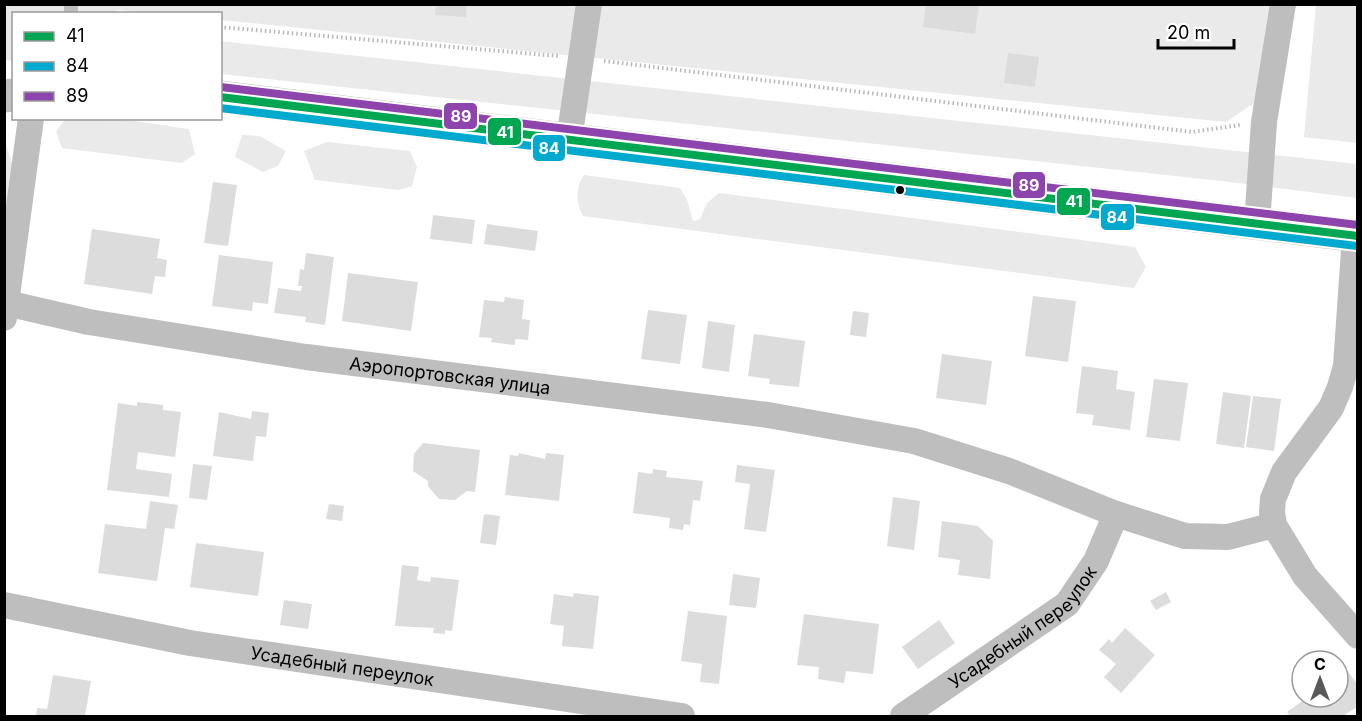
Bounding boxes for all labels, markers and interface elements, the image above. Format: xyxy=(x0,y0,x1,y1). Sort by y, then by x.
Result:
legend xyxy=(12,12,222,120)
scale bar xyxy=(1158,12,1234,50)
text: 20 m xyxy=(1167,22,1210,43)
text: 41 xyxy=(66,25,85,46)
text: 84 xyxy=(66,55,89,76)
text: 89 xyxy=(66,85,88,106)
line badge: 89 xyxy=(443,102,478,130)
text: 89 xyxy=(451,106,471,126)
line badge: 41 xyxy=(487,117,522,146)
text: 41 xyxy=(496,122,514,142)
line badge: 84 xyxy=(532,134,566,162)
text: 84 xyxy=(538,138,560,158)
line badge: 89 xyxy=(1012,171,1046,199)
text: 89 xyxy=(1019,175,1039,195)
unlabelled marker xyxy=(894,184,906,196)
line badge: 41 xyxy=(1056,187,1091,216)
text: 41 xyxy=(1065,191,1083,211)
line badge: 84 xyxy=(1100,203,1135,231)
text: 84 xyxy=(1106,207,1128,227)
street label: Аэропортовская улица xyxy=(348,352,552,398)
street label: Усадебный переулок xyxy=(944,561,1100,692)
street label: Усадебный переулок xyxy=(249,642,436,690)
north arrow xyxy=(1290,649,1350,709)
text: С xyxy=(1314,654,1326,674)

